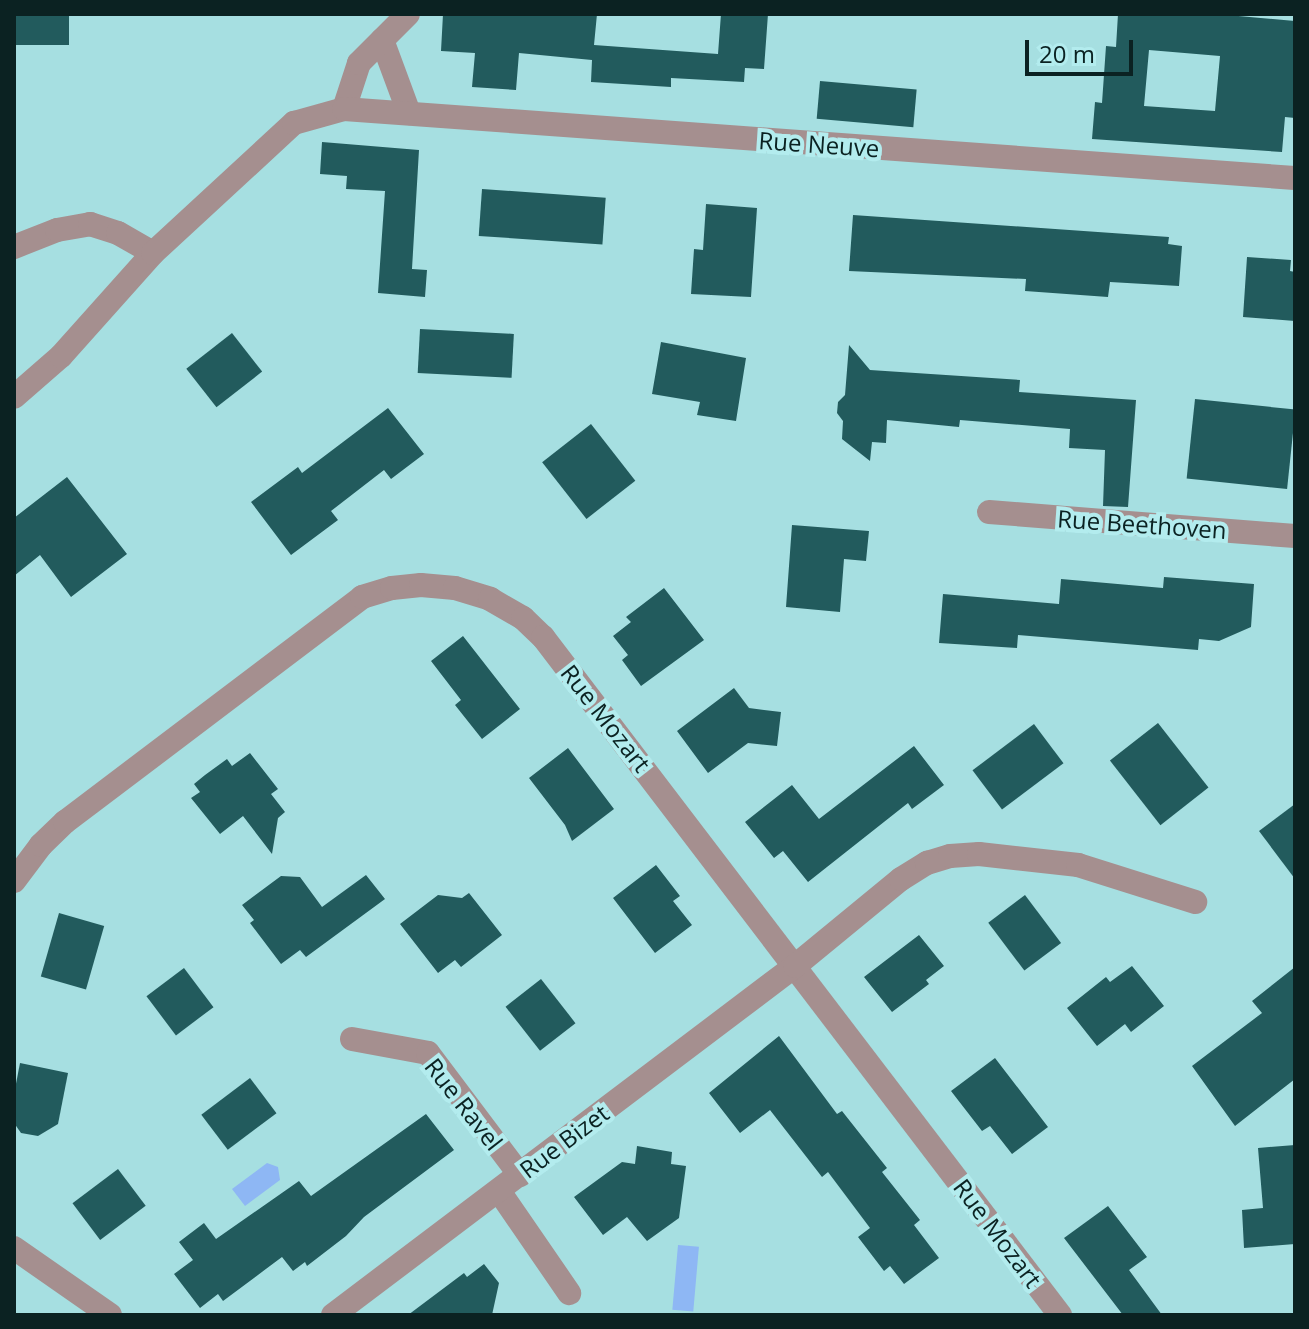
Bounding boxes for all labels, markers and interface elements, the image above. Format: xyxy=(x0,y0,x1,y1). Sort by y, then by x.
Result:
scale bar xyxy=(1029,24,1137,74)
text: 20 m xyxy=(1039,37,1095,70)
street label: Rue Neuve xyxy=(758,125,880,163)
street label: Rue Beethoven xyxy=(1056,504,1228,544)
street label: Rue Mozart xyxy=(555,659,657,777)
street label: Rue Ravel xyxy=(419,1052,509,1156)
street label: Rue Bizet xyxy=(514,1098,614,1184)
street label: Rue Mozart xyxy=(948,1173,1048,1293)

